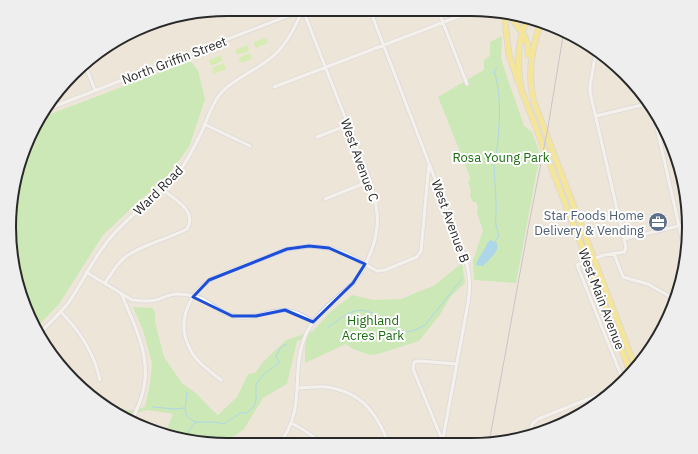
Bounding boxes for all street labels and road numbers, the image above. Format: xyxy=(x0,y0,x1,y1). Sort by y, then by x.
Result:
street label: North Griffin Street xyxy=(119,33,229,88)
street label: West Avenue C xyxy=(337,116,382,204)
street label: Ward Road xyxy=(130,162,187,219)
street label: West Avenue B xyxy=(428,177,473,265)
street label: West Main Avenue xyxy=(574,246,629,352)

